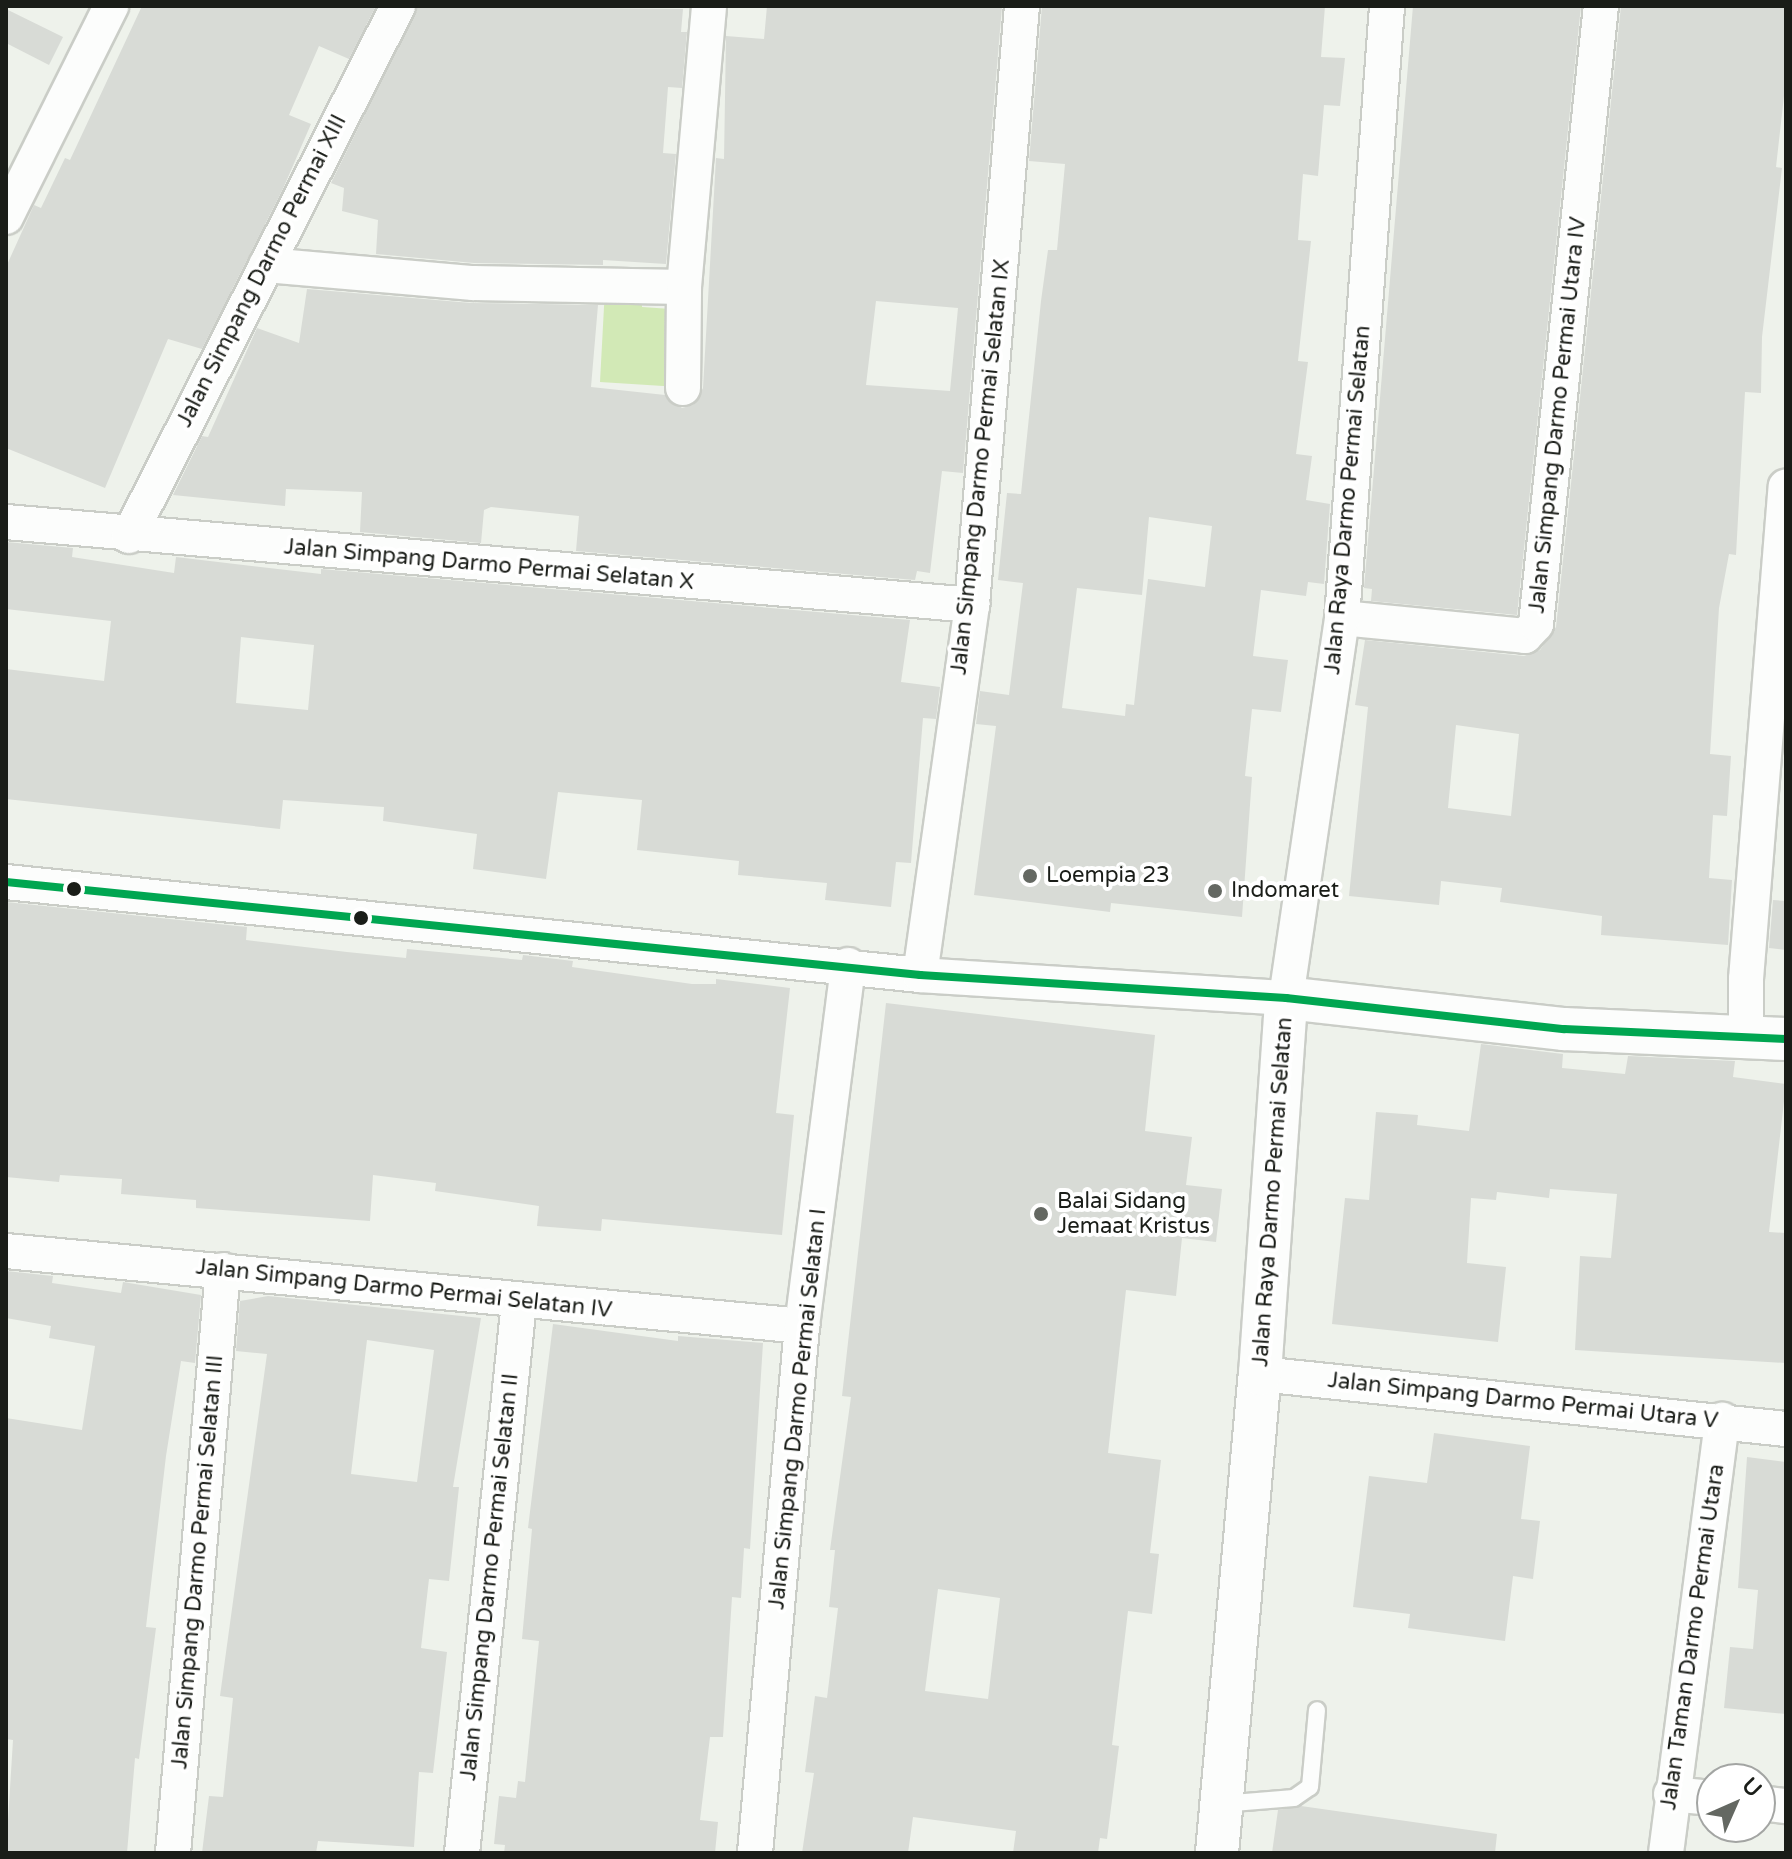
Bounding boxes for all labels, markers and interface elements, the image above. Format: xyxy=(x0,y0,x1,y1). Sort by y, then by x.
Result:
street label: Jalan Simpang Darmo Permai XIII xyxy=(171,110,353,432)
street label: Jalan Simpang Darmo Permai Utara IV xyxy=(1524,215,1592,615)
street label: Jalan Simpang Darmo Permai Selatan IX xyxy=(946,258,1016,676)
street label: Jalan Raya Darmo Permai Selatan xyxy=(1320,324,1376,676)
street label: Jalan Simpang Darmo Permai Selatan X xyxy=(283,534,695,596)
place label: Loempia 23 xyxy=(1046,863,1170,889)
marker: Loempia 23 xyxy=(1021,867,1039,885)
place label: Indomaret xyxy=(1231,878,1339,904)
unlabelled marker xyxy=(66,881,82,897)
marker: Indomaret xyxy=(1206,882,1224,900)
unlabelled marker xyxy=(353,910,369,926)
street label: Jalan Raya Darmo Permai Selatan xyxy=(1248,1016,1298,1368)
place label: Balai Sidang Jemaat Kristus xyxy=(1057,1188,1210,1240)
marker: Balai Sidang Jemaat Kristus xyxy=(1032,1205,1050,1223)
street label: Jalan Simpang Darmo Permai Selatan I xyxy=(764,1207,832,1611)
street label: Jalan Simpang Darmo Permai Selatan IV xyxy=(195,1254,613,1324)
street label: Jalan Simpang Darmo Permai Selatan III xyxy=(167,1354,229,1770)
street label: Jalan Simpang Darmo Permai Utara V xyxy=(1327,1367,1719,1435)
street label: Jalan Simpang Darmo Permai Selatan II xyxy=(455,1372,525,1782)
street label: Jalan Taman Darmo Permai Utara xyxy=(1656,1462,1730,1812)
north arrow xyxy=(1696,1763,1776,1843)
text: U xyxy=(1736,1772,1767,1803)

